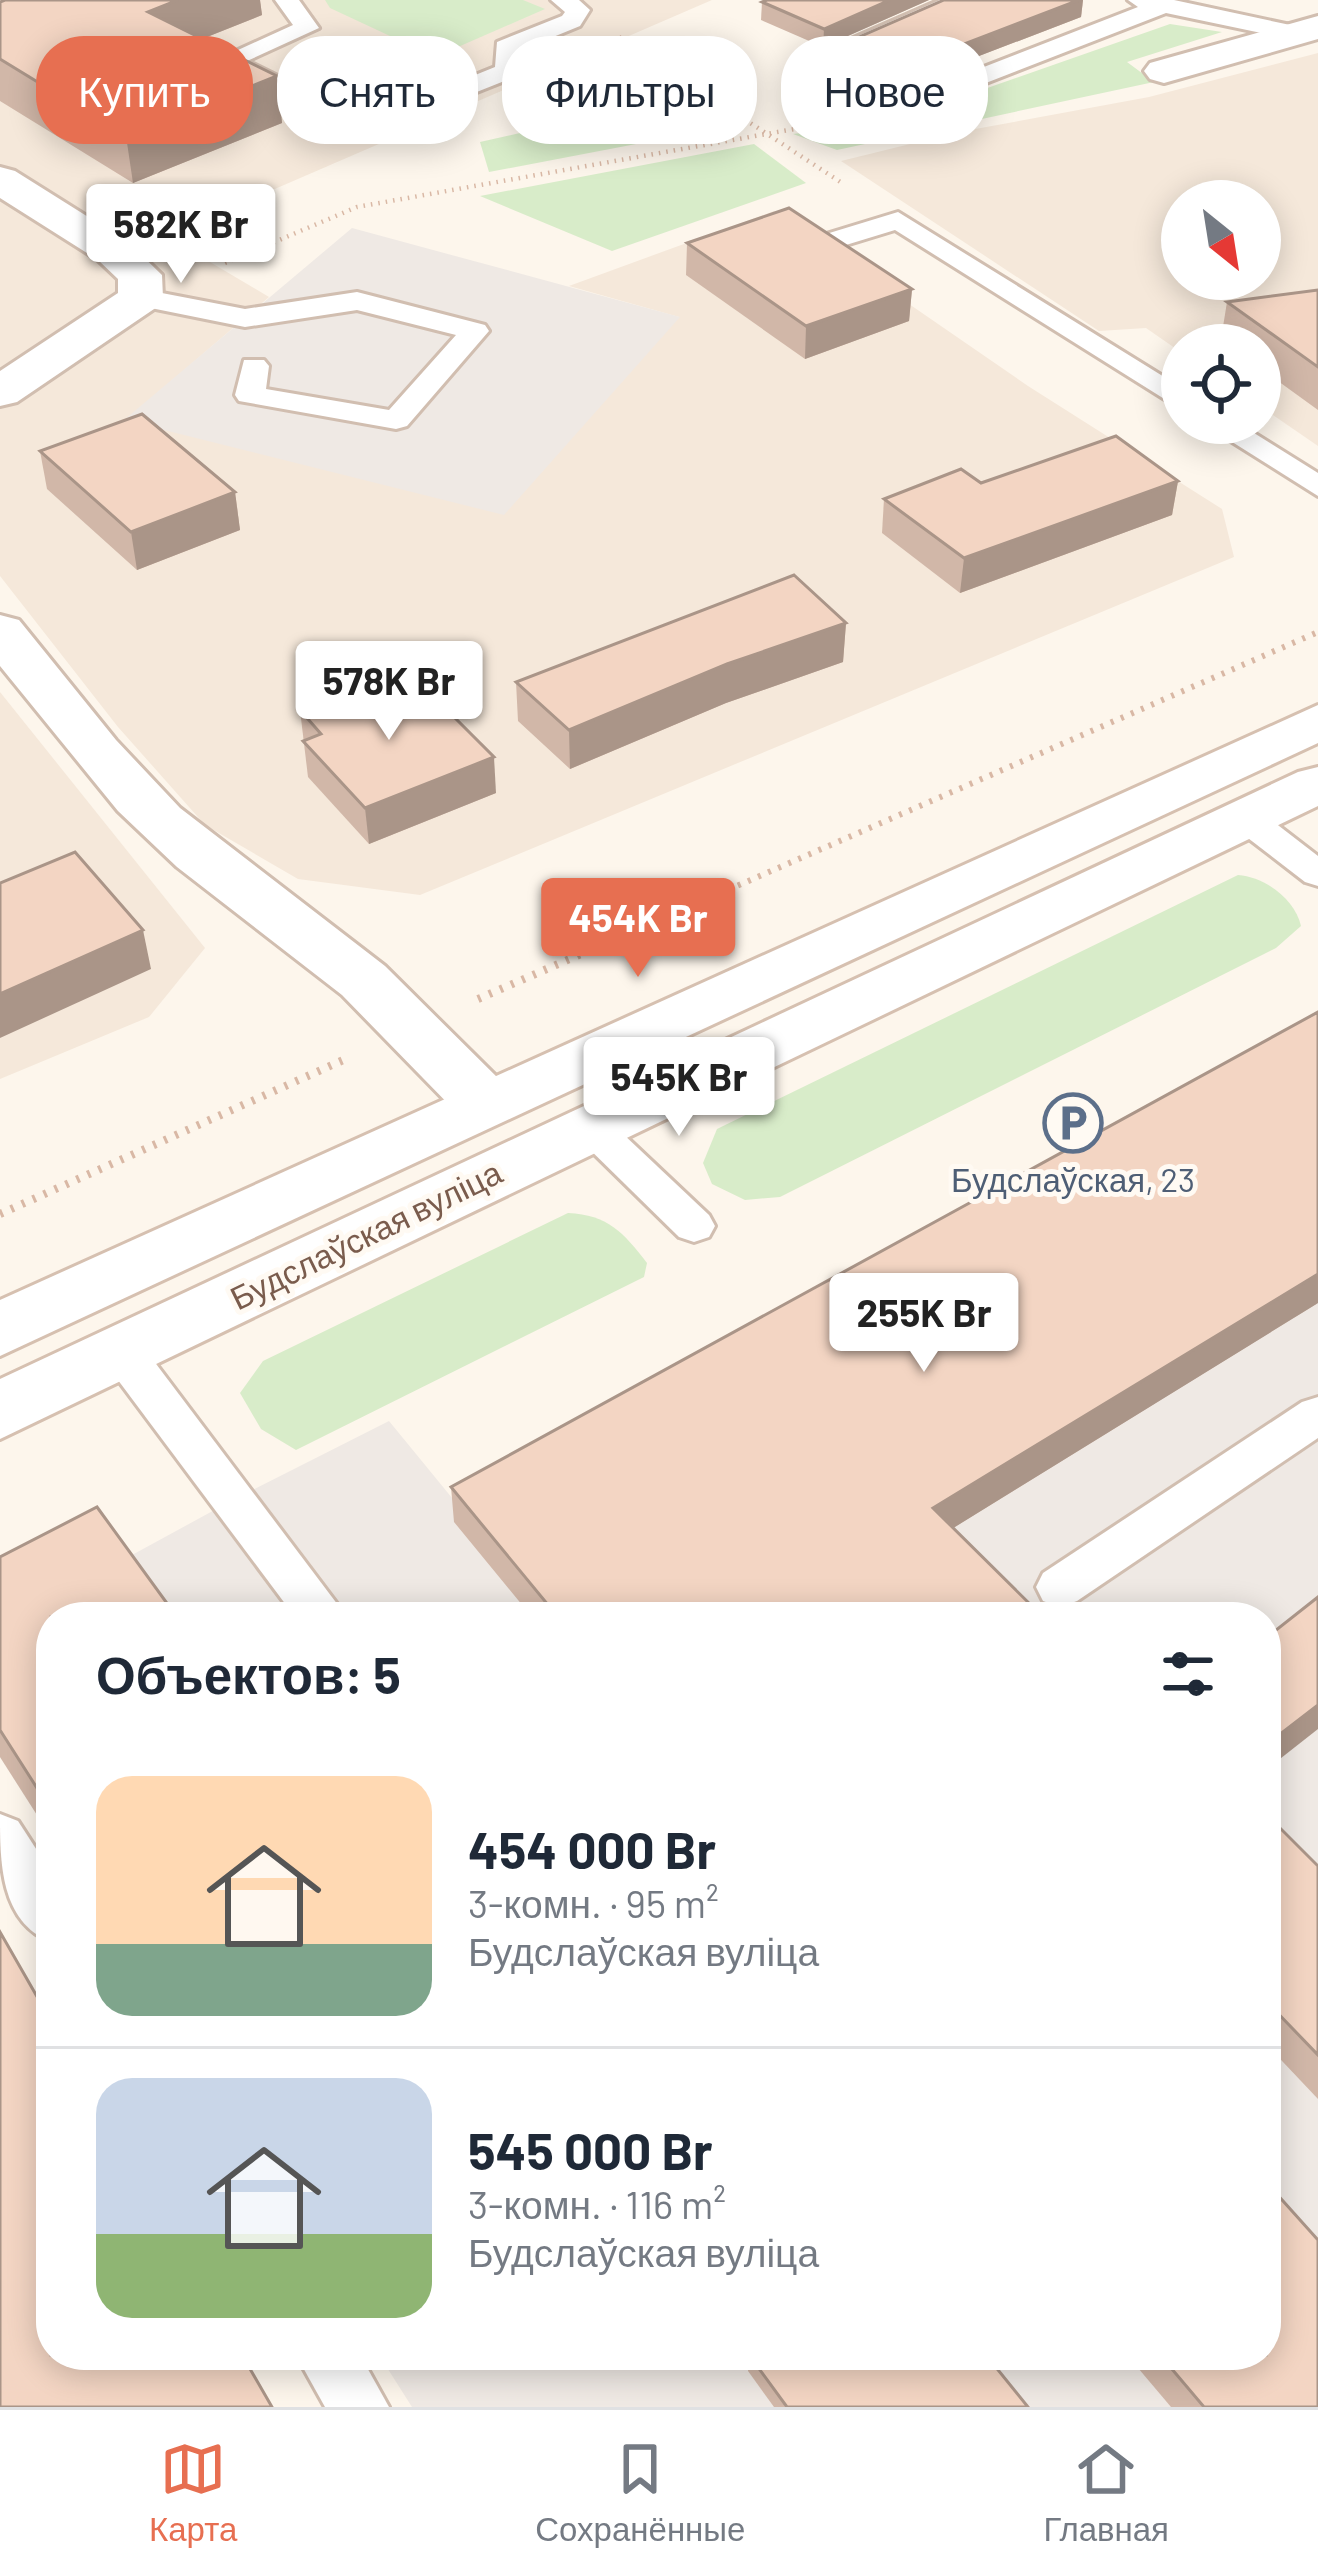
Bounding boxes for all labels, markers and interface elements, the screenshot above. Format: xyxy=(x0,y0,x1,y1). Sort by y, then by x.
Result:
chip: Купить xyxy=(36,36,253,144)
chip: Снять xyxy=(277,36,478,144)
chip: Фильтры xyxy=(502,36,757,144)
chip: Новое xyxy=(781,36,988,144)
north arrow xyxy=(1161,180,1281,300)
map controls xyxy=(1161,180,1281,444)
pin: 582K Br xyxy=(70,184,292,286)
text: 582K Br xyxy=(113,199,249,246)
button: locate xyxy=(1161,324,1281,444)
pin: 578K Br xyxy=(278,641,500,743)
text: 578K Br xyxy=(323,656,455,703)
pin: 454K Br xyxy=(527,878,749,980)
text: 454K Br xyxy=(568,893,708,940)
pin: 545K Br xyxy=(568,1037,790,1139)
text: 545K Br xyxy=(611,1052,747,1099)
parking icon: Будслаўская, 23 xyxy=(1042,1092,1104,1154)
street label: Будслаўская вуліца xyxy=(223,1151,508,1317)
place label: Будслаўская, 23 xyxy=(951,1159,1195,1199)
pin: 255K Br xyxy=(813,1273,1035,1375)
text: 255K Br xyxy=(856,1288,992,1335)
icon: filters xyxy=(1155,1641,1221,1707)
text: Объектов: 5 xyxy=(96,1643,401,1704)
text: 454 000 Br xyxy=(468,1818,716,1879)
icon: home xyxy=(192,1824,336,1968)
text: 3-комн. · 95 m² xyxy=(468,1879,719,1926)
text: Будслаўская вуліца xyxy=(468,1927,819,1974)
text: 545 000 Br xyxy=(468,2119,713,2180)
icon: home xyxy=(192,2126,336,2270)
text: 3-комн. · 116 m² xyxy=(468,2180,726,2227)
text: Будслаўская вуліца xyxy=(468,2228,819,2275)
tab: Карта xyxy=(149,2436,237,2549)
tab: Сохранённые xyxy=(535,2436,745,2549)
tab: Главная xyxy=(1043,2436,1169,2549)

